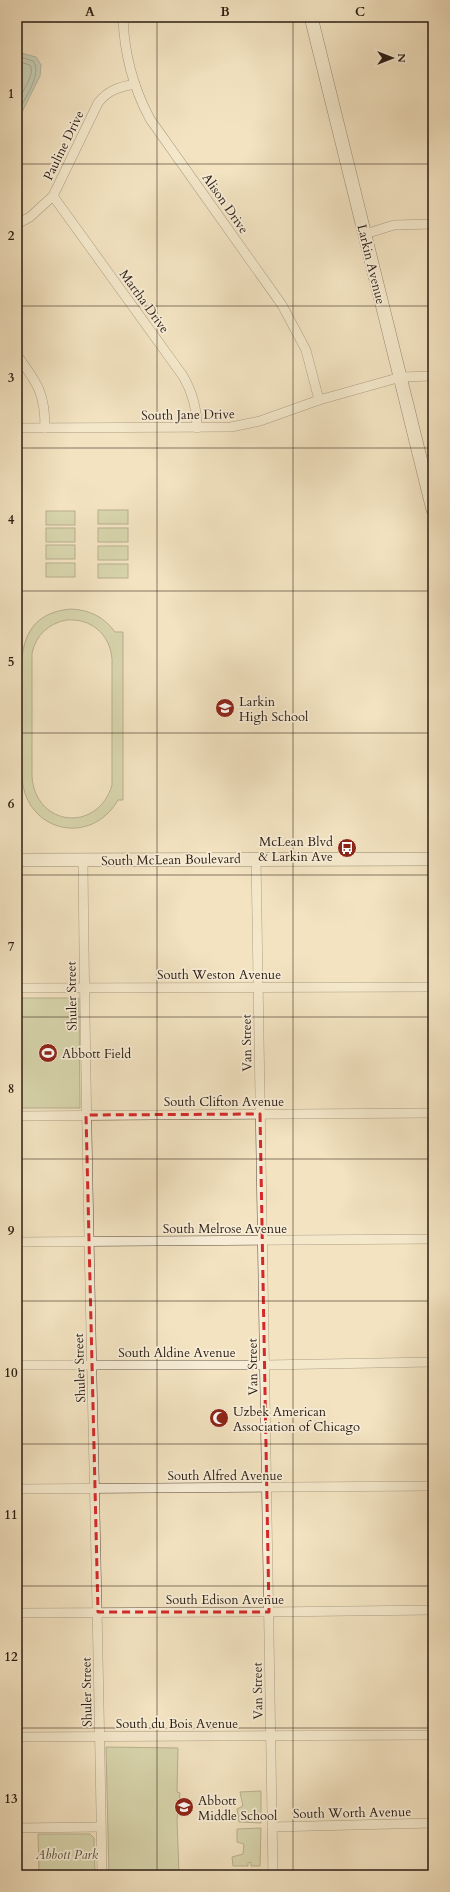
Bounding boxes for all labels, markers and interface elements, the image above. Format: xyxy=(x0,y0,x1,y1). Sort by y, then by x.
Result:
text: A xyxy=(85,3,95,21)
text: B xyxy=(220,3,230,21)
text: C xyxy=(355,3,365,21)
north arrow xyxy=(372,38,412,78)
text: N xyxy=(394,53,409,63)
text: 1 xyxy=(8,85,14,103)
street label: Pauline Drive xyxy=(39,107,89,183)
street label: Alison Drive xyxy=(198,170,253,237)
street label: Larkin Avenue xyxy=(352,222,390,306)
text: 2 xyxy=(8,227,15,245)
street label: Martha Drive xyxy=(115,266,173,337)
text: 3 xyxy=(8,369,15,387)
street label: South Jane Drive xyxy=(141,405,235,425)
text: 4 xyxy=(8,511,15,529)
text: 5 xyxy=(8,653,14,671)
place label: Larkin High School xyxy=(239,693,309,726)
school or university icon: Larkin High School xyxy=(214,697,236,719)
text: 6 xyxy=(8,795,15,813)
place label: McLean Blvd & Larkin Ave xyxy=(258,833,333,866)
bus stop icon: McLean Blvd & Larkin Ave xyxy=(336,837,358,859)
street label: South McLean Boulevard xyxy=(101,850,241,870)
text: 7 xyxy=(8,938,15,956)
street label: Shuler Street xyxy=(62,961,82,1031)
street label: South Weston Avenue xyxy=(157,966,281,984)
street label: Van Street xyxy=(238,1014,256,1072)
sports icon: Abbott Field xyxy=(37,1042,59,1064)
place label: Abbott Field xyxy=(62,1045,131,1063)
text: 8 xyxy=(8,1080,14,1098)
street label: South Clifton Avenue xyxy=(164,1093,284,1111)
street label: South Melrose Avenue xyxy=(163,1220,287,1238)
text: 9 xyxy=(8,1222,15,1240)
street label: Shuler Street xyxy=(70,1333,90,1403)
street label: Van Street xyxy=(244,1338,262,1396)
street label: South Aldine Avenue xyxy=(118,1344,236,1362)
text: 10 xyxy=(4,1364,18,1382)
place label: Uzbek American Association of Chicago xyxy=(233,1403,360,1436)
mosque icon: Uzbek American Association of Chicago xyxy=(208,1407,230,1429)
street label: South Alfred Avenue xyxy=(167,1467,283,1485)
text: 11 xyxy=(4,1506,18,1524)
street label: South Edison Avenue xyxy=(166,1591,284,1609)
text: 12 xyxy=(4,1648,18,1666)
street label: Shuler Street xyxy=(77,1657,97,1727)
street label: Van Street xyxy=(249,1662,267,1720)
street label: South du Bois Avenue xyxy=(116,1715,238,1733)
text: 13 xyxy=(4,1790,18,1808)
place label: Abbott Middle School xyxy=(198,1792,278,1825)
school or university icon: Abbott Middle School xyxy=(173,1796,195,1818)
street label: South Worth Avenue xyxy=(293,1803,411,1823)
park label: Abbott Park xyxy=(35,1846,99,1864)

